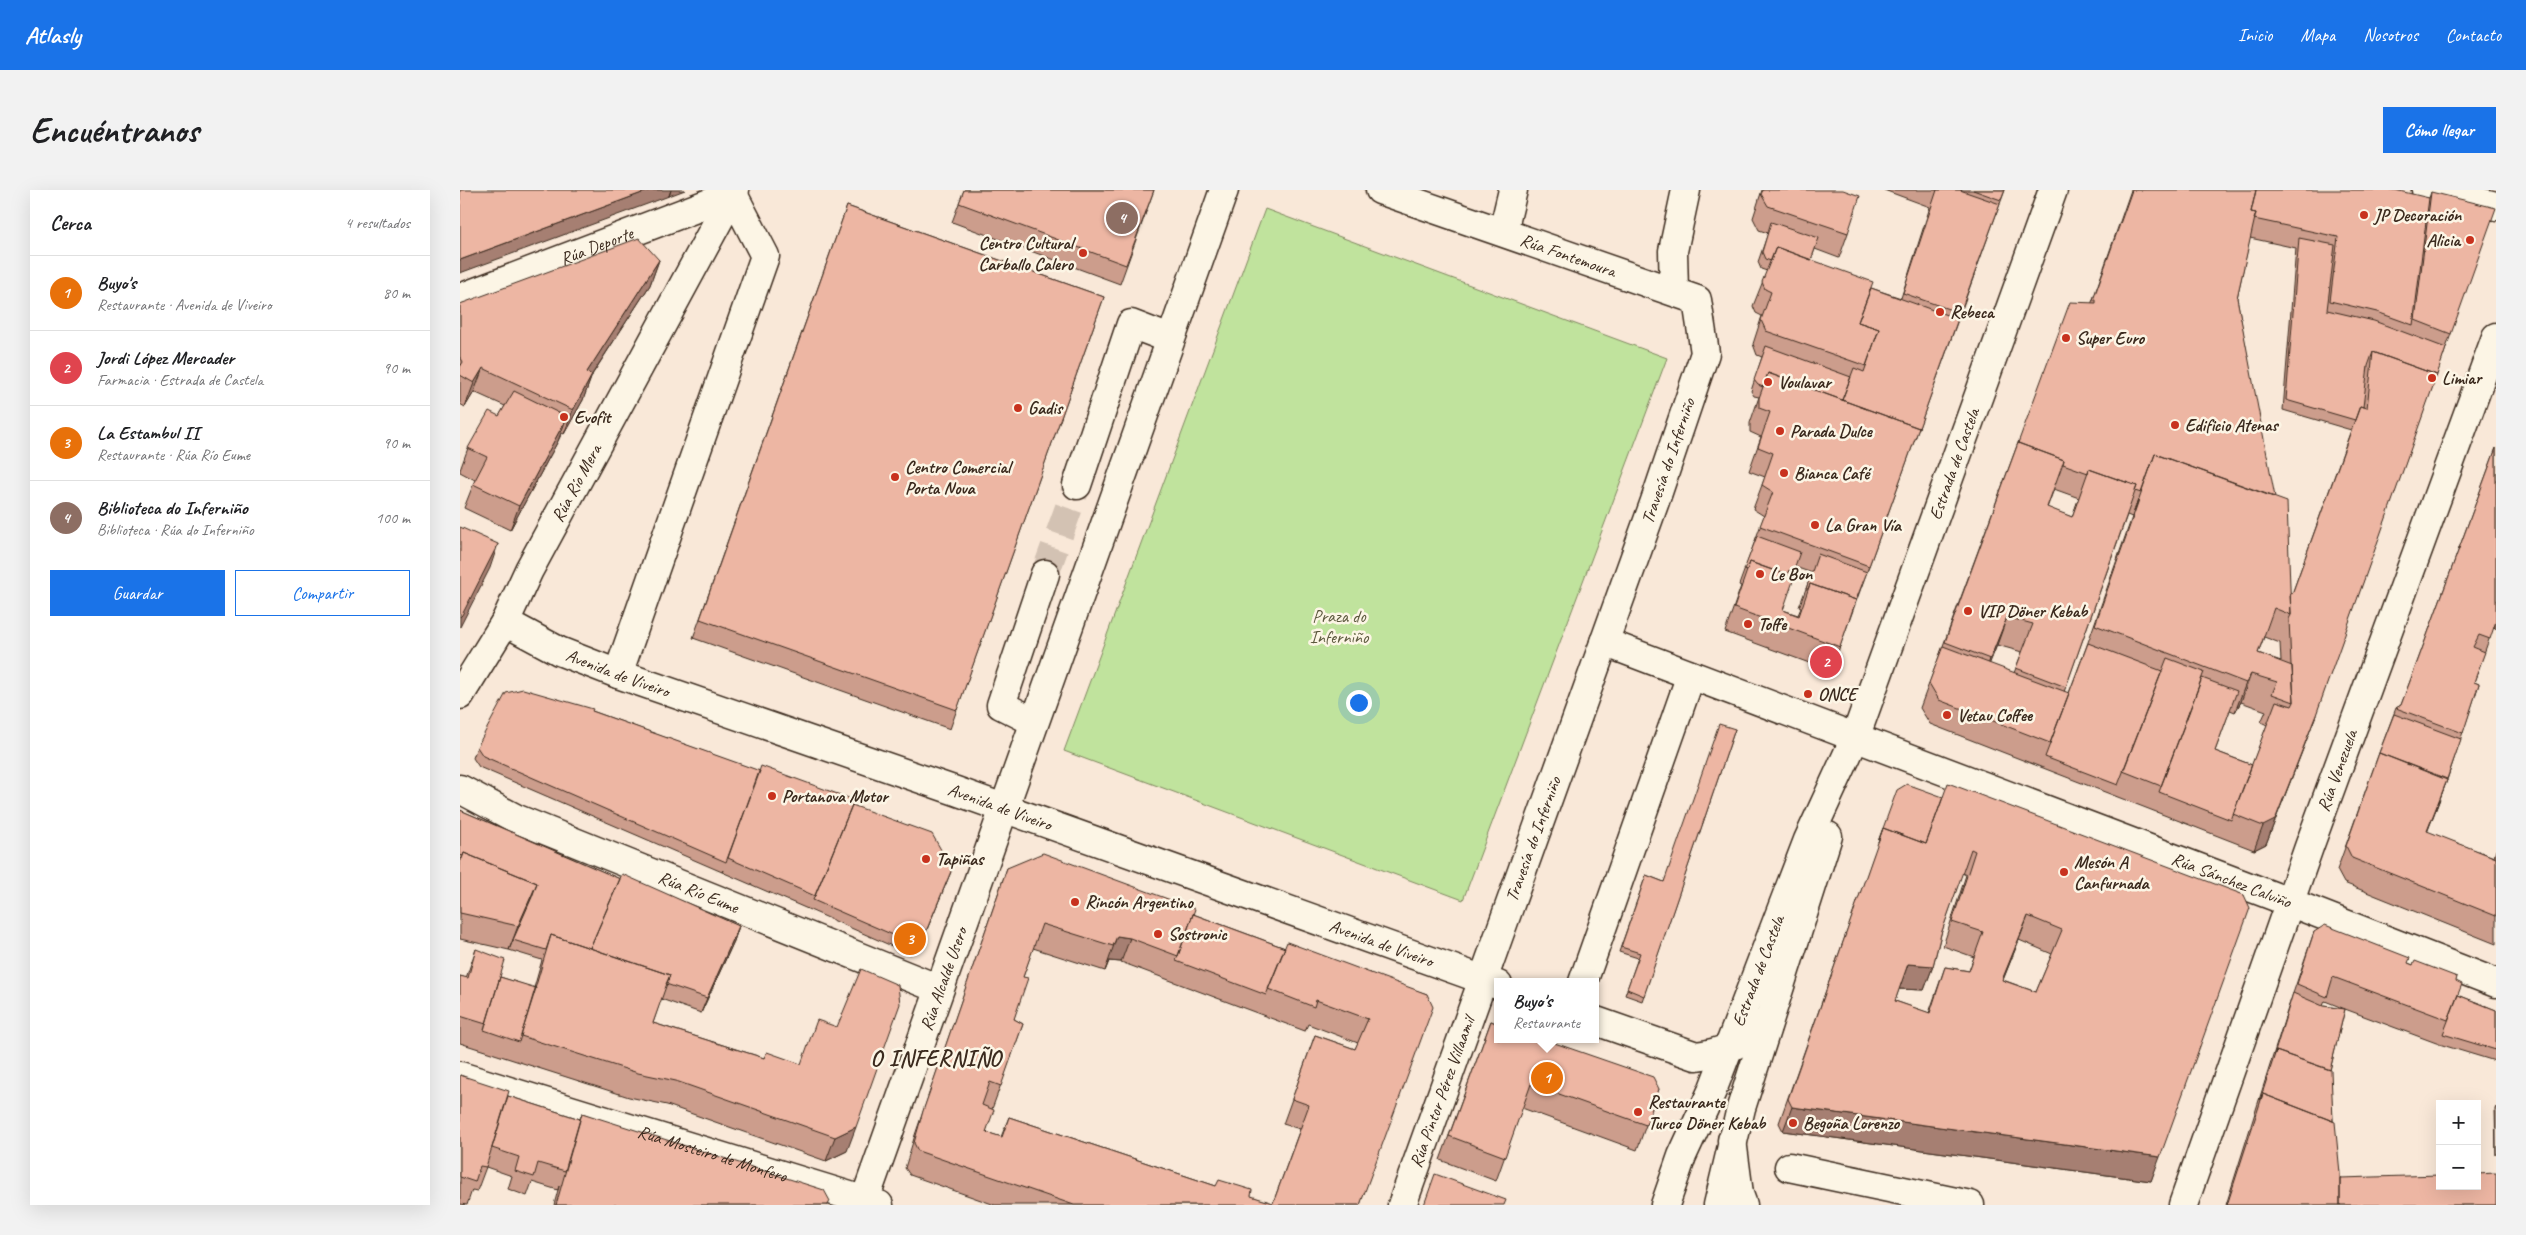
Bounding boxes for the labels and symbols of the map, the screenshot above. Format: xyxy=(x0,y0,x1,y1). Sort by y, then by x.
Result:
pin: 4 xyxy=(1106,199,1138,237)
place label: JP Decoración xyxy=(2372,204,2462,226)
marker: JP Decoración xyxy=(2358,209,2370,221)
street label: Rúa Deporte xyxy=(557,222,637,270)
street label: Rúa Fontemoura xyxy=(1517,229,1620,282)
place label: Alicia xyxy=(2427,229,2461,251)
place label: Centro Cultural Carballo Calero xyxy=(978,232,1077,275)
marker: Alicia xyxy=(2464,234,2476,246)
marker: Centro Cultural Carballo Calero xyxy=(1077,247,1089,259)
place label: Rebeca xyxy=(1950,301,1995,323)
marker: Rebeca xyxy=(1934,306,1946,318)
place label: Super Euro xyxy=(2076,327,2146,349)
marker: Super Euro xyxy=(2060,332,2072,344)
place label: Limiar xyxy=(2442,367,2484,389)
place label: Voulavar xyxy=(1778,371,1833,393)
marker: Limiar xyxy=(2426,372,2438,384)
marker: Voulavar xyxy=(1762,376,1774,388)
street label: Travesía do Inferniño xyxy=(1636,394,1700,527)
place label: Gadis xyxy=(1028,397,1064,419)
marker: Gadis xyxy=(1012,402,1024,414)
street label: Estrada de Castela xyxy=(1924,404,1985,522)
place label: Evofit xyxy=(574,406,612,428)
marker: Evofit xyxy=(558,411,570,423)
place label: Edificio Atenas xyxy=(2185,414,2279,436)
marker: Edificio Atenas xyxy=(2169,419,2181,431)
place label: Parada Dulce xyxy=(1790,420,1874,442)
marker: Parada Dulce xyxy=(1774,425,1786,437)
street label: Rúa Río Mera xyxy=(546,439,607,526)
place label: Centro Comercial Porta Nova xyxy=(905,456,1014,499)
place label: Bianca Café xyxy=(1794,462,1872,484)
marker: Bianca Café xyxy=(1778,467,1790,479)
marker: Centro Comercial Porta Nova xyxy=(889,471,901,483)
place label: La Gran Vía xyxy=(1825,514,1903,536)
marker: La Gran Vía xyxy=(1809,519,1821,531)
place label: Le Bon xyxy=(1770,563,1813,585)
marker: Le Bon xyxy=(1754,568,1766,580)
place label: VIP Döner Kebab xyxy=(1978,600,2089,622)
park label: Praza do Inferniño xyxy=(1310,605,1370,648)
marker: VIP Döner Kebab xyxy=(1962,605,1974,617)
place label: Toffe xyxy=(1758,613,1788,635)
marker: Toffe xyxy=(1742,618,1754,630)
pin: 2 xyxy=(1810,643,1842,681)
street label: Avenida de Viveiro xyxy=(563,644,674,702)
place label: ONCE xyxy=(1818,683,1859,705)
marker: ONCE xyxy=(1802,688,1814,700)
your location xyxy=(1346,690,1372,716)
place label: Vetau Coffee xyxy=(1957,704,2034,726)
marker: Vetau Coffee xyxy=(1941,709,1953,721)
street label: Rúa Venezuela xyxy=(2312,725,2363,814)
street label: Travesía do Inferniño xyxy=(1500,772,1566,904)
street label: Avenida de Viveiro xyxy=(945,778,1056,836)
place label: Portanova Motor xyxy=(782,785,890,807)
marker: Portanova Motor xyxy=(766,790,778,802)
street label: Rúa Sánchez Calviño xyxy=(2168,847,2296,913)
place label: Tapiñas xyxy=(936,848,985,870)
place label: Mesón A Canfurnada xyxy=(2074,851,2150,894)
marker: Tapiñas xyxy=(920,853,932,865)
street label: Rúa Río Eume xyxy=(655,866,743,918)
marker: Mesón A Canfurnada xyxy=(2058,866,2070,878)
place label: Rincón Argentino xyxy=(1085,891,1194,913)
marker: Rincón Argentino xyxy=(1069,896,1081,908)
street label: Estrada de Castela xyxy=(1727,911,1790,1029)
street label: Avenida de Viveiro xyxy=(1326,915,1438,972)
pin: 3 xyxy=(894,920,926,958)
street label: Rúa Alcalde Usero xyxy=(915,923,972,1033)
place label: Sostronic xyxy=(1168,923,1228,945)
marker: Sostronic xyxy=(1152,928,1164,940)
street label: Rúa Pintor Pérez Villaamil xyxy=(1404,1011,1481,1170)
district label: O INFERNIÑO xyxy=(871,1045,1003,1073)
pin: 1 xyxy=(1531,1059,1563,1097)
place label: Restaurante Turco Döner Kebab xyxy=(1648,1091,1767,1134)
marker: Restaurante Turco Döner Kebab xyxy=(1632,1106,1644,1118)
place label: Begoña Lorenzo xyxy=(1803,1112,1901,1134)
marker: Begoña Lorenzo xyxy=(1787,1117,1799,1129)
street label: Rúa Mosteiro de Monfero xyxy=(635,1120,791,1188)

